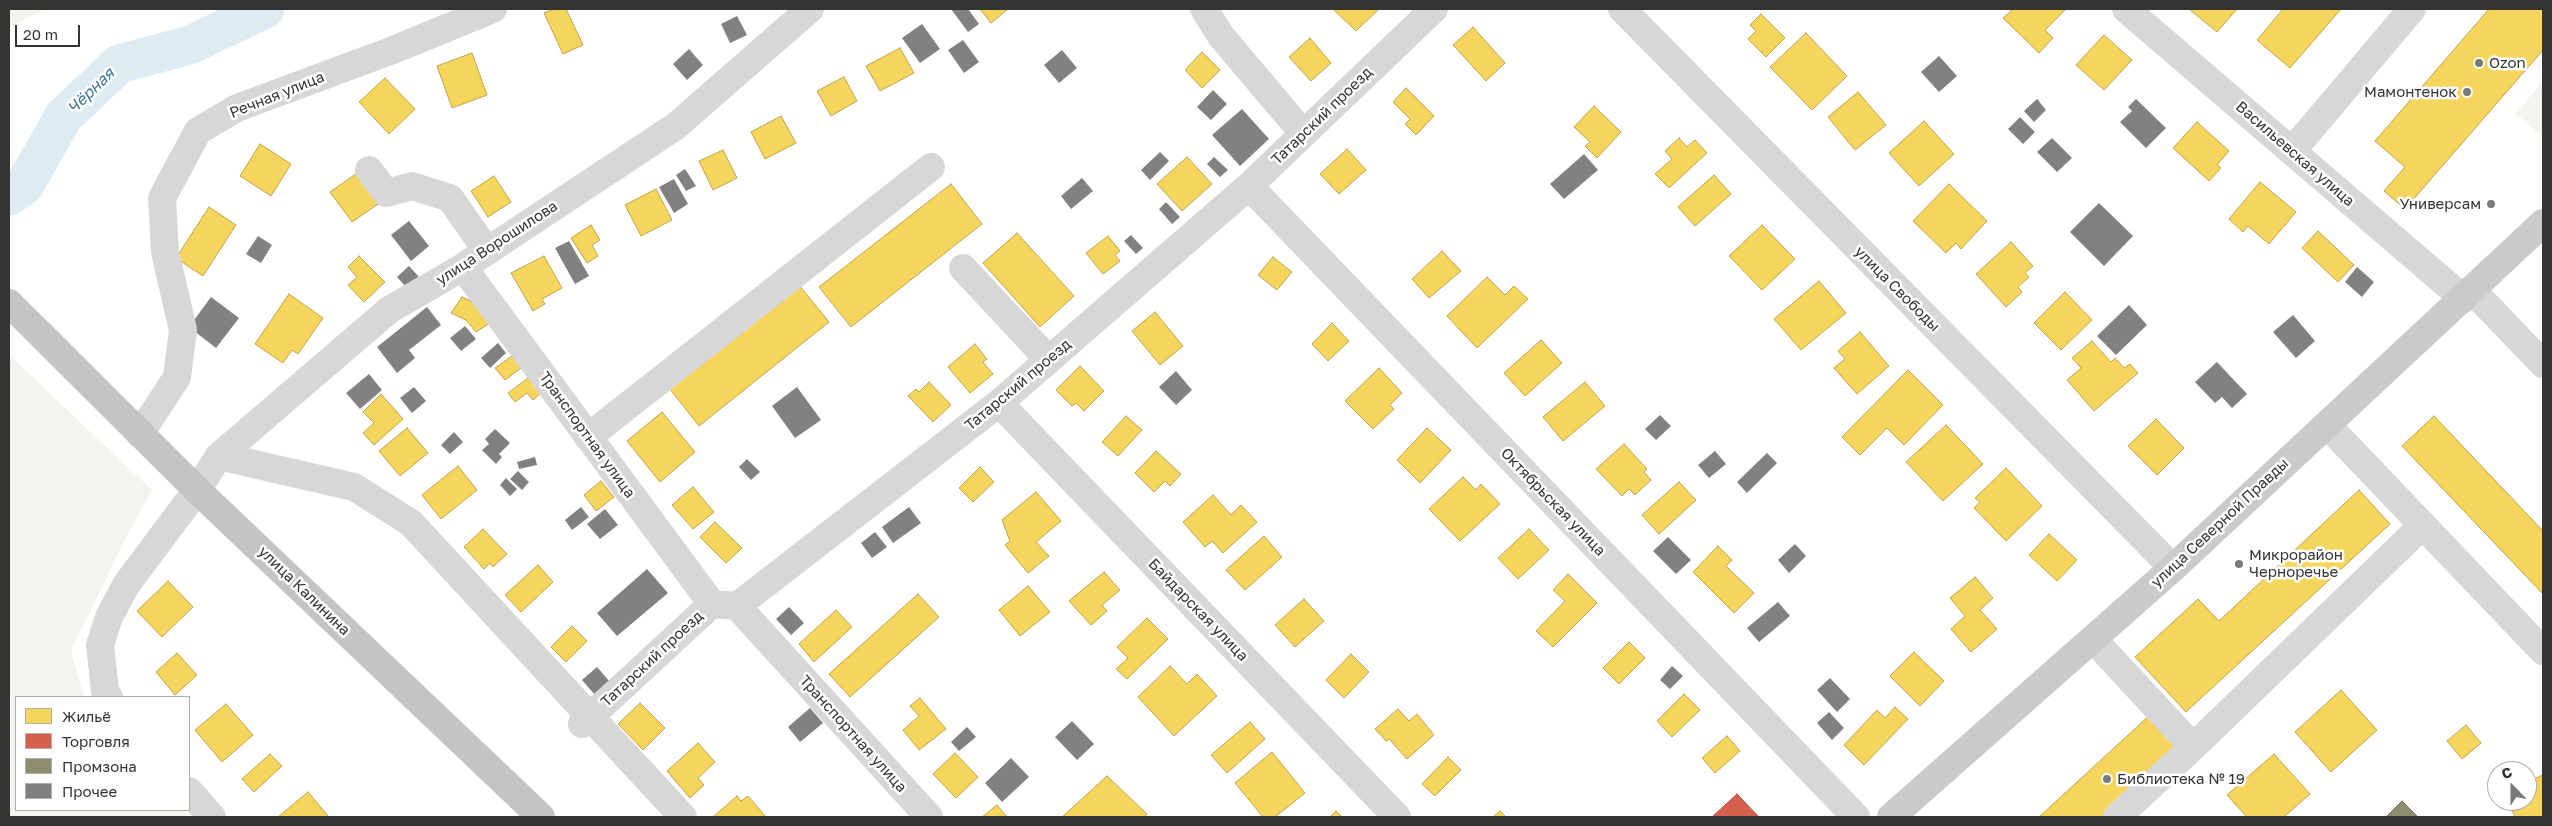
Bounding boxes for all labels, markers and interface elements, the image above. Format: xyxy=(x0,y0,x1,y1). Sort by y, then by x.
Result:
scale bar xyxy=(18,15,82,47)
text: 20 m xyxy=(23,25,58,43)
place label: Ozon xyxy=(2489,54,2526,72)
marker: Ozon xyxy=(2473,57,2485,69)
street label: Татарский проезд xyxy=(1268,63,1376,169)
water label: Чёрная xyxy=(64,64,118,118)
street label: Речная улица xyxy=(227,68,327,122)
place label: Мамонтенок xyxy=(2364,83,2457,101)
marker: Мамонтенок xyxy=(2461,86,2473,98)
street label: Васильевская улица xyxy=(2232,98,2358,210)
place label: Универсам xyxy=(2399,195,2481,213)
street label: улица Ворошилова xyxy=(433,197,561,289)
marker: Универсам xyxy=(2485,198,2497,210)
street label: улица Свободы xyxy=(1851,243,1943,335)
street label: Татарский проезд xyxy=(961,335,1075,435)
street label: Транспортная улица xyxy=(535,369,639,501)
street label: Октябрьская улица xyxy=(1497,444,1609,560)
street label: улица Северной Правды xyxy=(2147,455,2293,591)
street label: улица Калинина xyxy=(254,543,354,639)
place label: Микрорайон Черноречье xyxy=(2249,546,2343,581)
street label: Байдарская улица xyxy=(1144,555,1252,665)
marker: Микрорайон Черноречье xyxy=(2233,558,2245,570)
street label: Татарский проезд xyxy=(597,607,707,711)
street label: Транспортная улица xyxy=(796,672,910,796)
legend xyxy=(15,696,190,811)
text: Жильё xyxy=(62,707,111,725)
text: Торговля xyxy=(62,732,130,750)
text: Промзона xyxy=(62,757,137,775)
north arrow xyxy=(2487,761,2537,811)
text: С xyxy=(2499,763,2514,782)
place label: Библиотека № 19 xyxy=(2117,770,2245,788)
marker: Библиотека № 19 xyxy=(2101,773,2113,785)
text: Прочее xyxy=(62,782,117,800)

